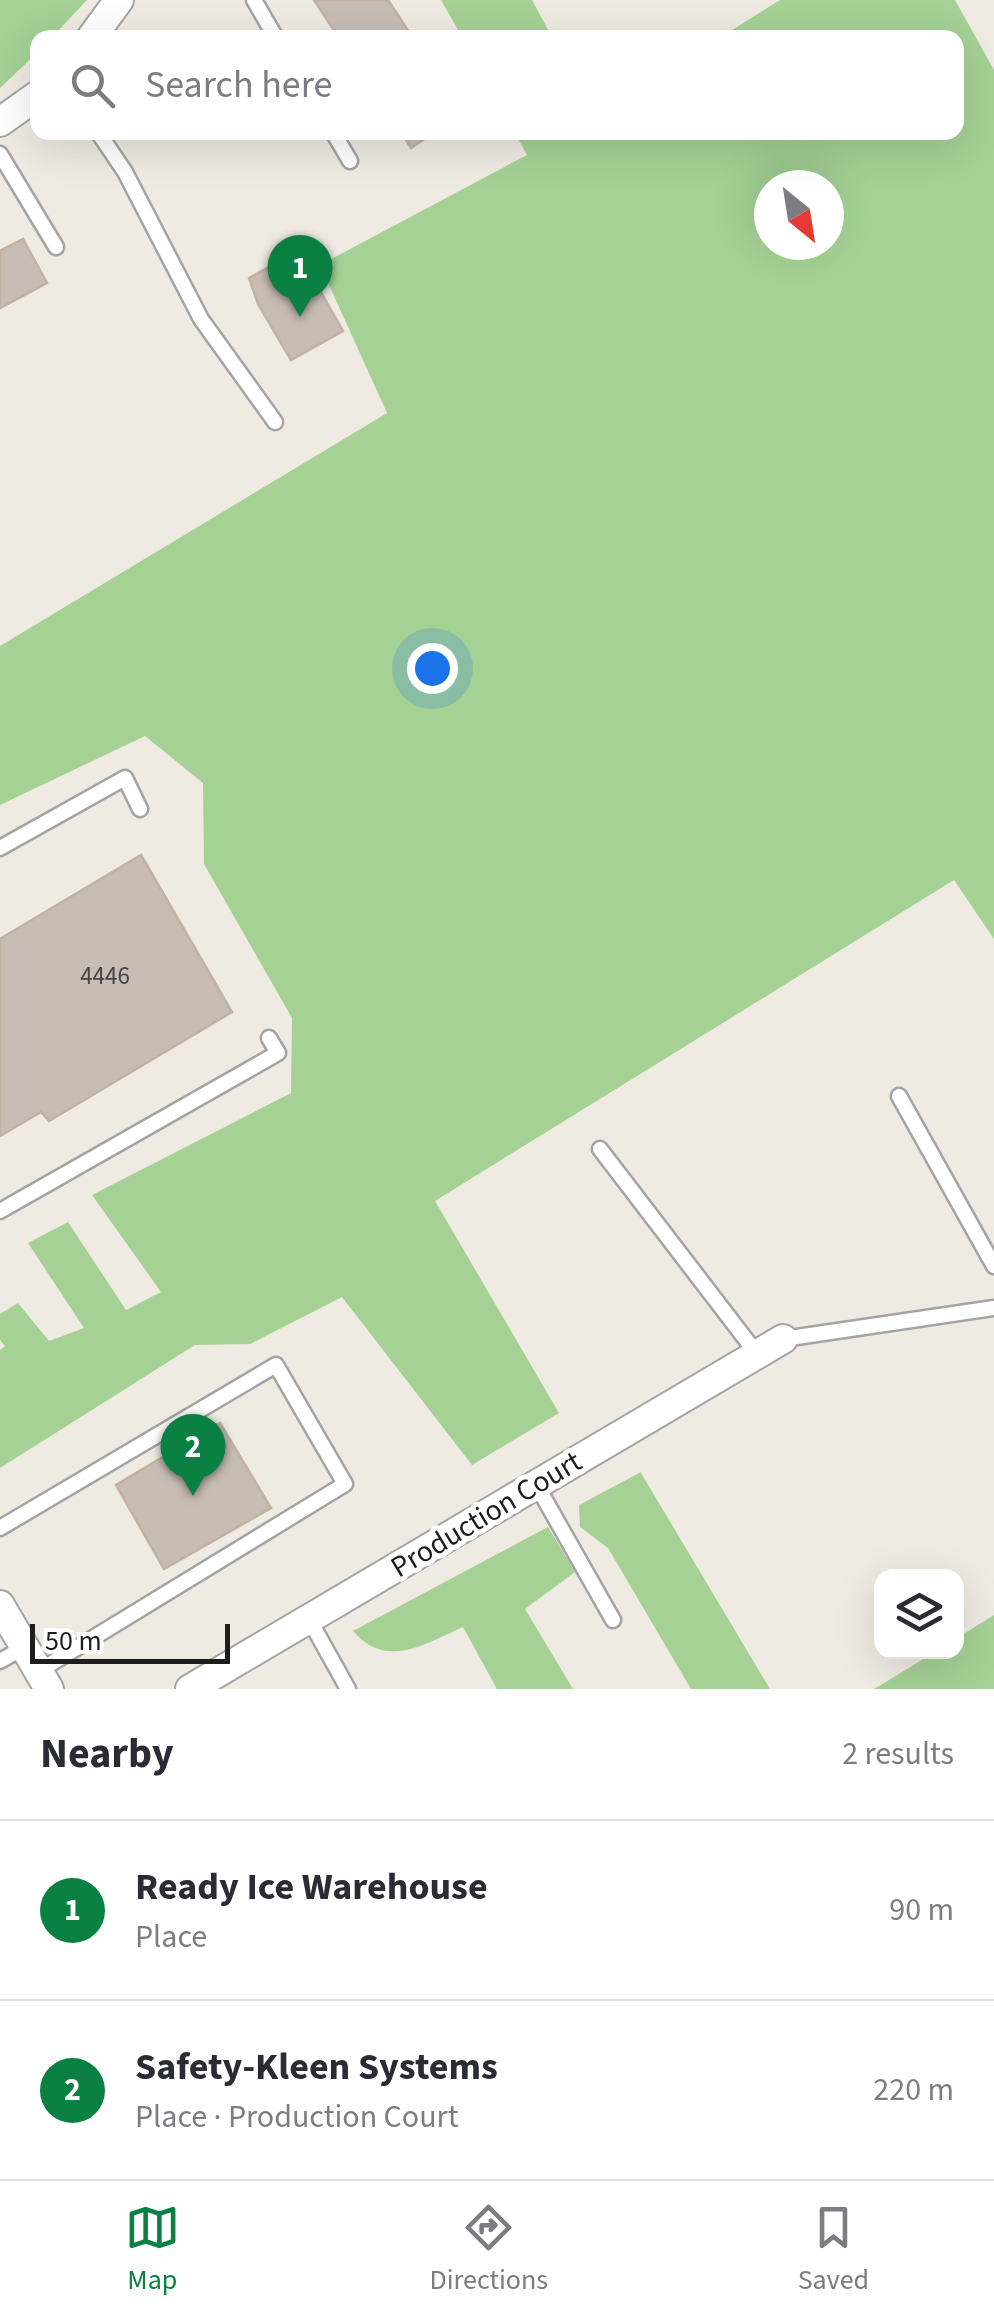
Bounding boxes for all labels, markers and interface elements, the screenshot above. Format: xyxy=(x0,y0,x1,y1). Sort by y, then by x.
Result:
search box xyxy=(30,30,964,140)
icon: search xyxy=(65,58,120,113)
text: Search here xyxy=(145,58,332,112)
north arrow xyxy=(754,170,844,260)
pin: 1 xyxy=(268,234,332,317)
your location xyxy=(407,643,458,694)
house number: 4446 xyxy=(80,958,130,994)
pin: 2 xyxy=(160,1414,226,1496)
street label: Production Court xyxy=(383,1440,590,1589)
map controls xyxy=(874,1569,964,1659)
button: layers xyxy=(874,1569,964,1659)
scale bar xyxy=(30,1619,230,1664)
text: 50 m xyxy=(45,1621,102,1661)
text: Nearby xyxy=(40,1724,174,1784)
text: 2 results xyxy=(842,1731,954,1777)
text: Ready Ice Warehouse xyxy=(135,1860,488,1914)
text: 1 xyxy=(64,1887,81,1933)
text: 90 m xyxy=(889,1887,954,1933)
text: Place xyxy=(135,1914,207,1960)
text: Safety-Kleen Systems xyxy=(135,2040,498,2094)
text: 2 xyxy=(64,2067,81,2113)
text: 220 m xyxy=(873,2067,954,2113)
text: Place · Production Court xyxy=(135,2094,459,2140)
tab: Map xyxy=(125,2200,180,2300)
tab: Directions xyxy=(430,2200,548,2300)
tab: Saved xyxy=(798,2200,869,2300)

